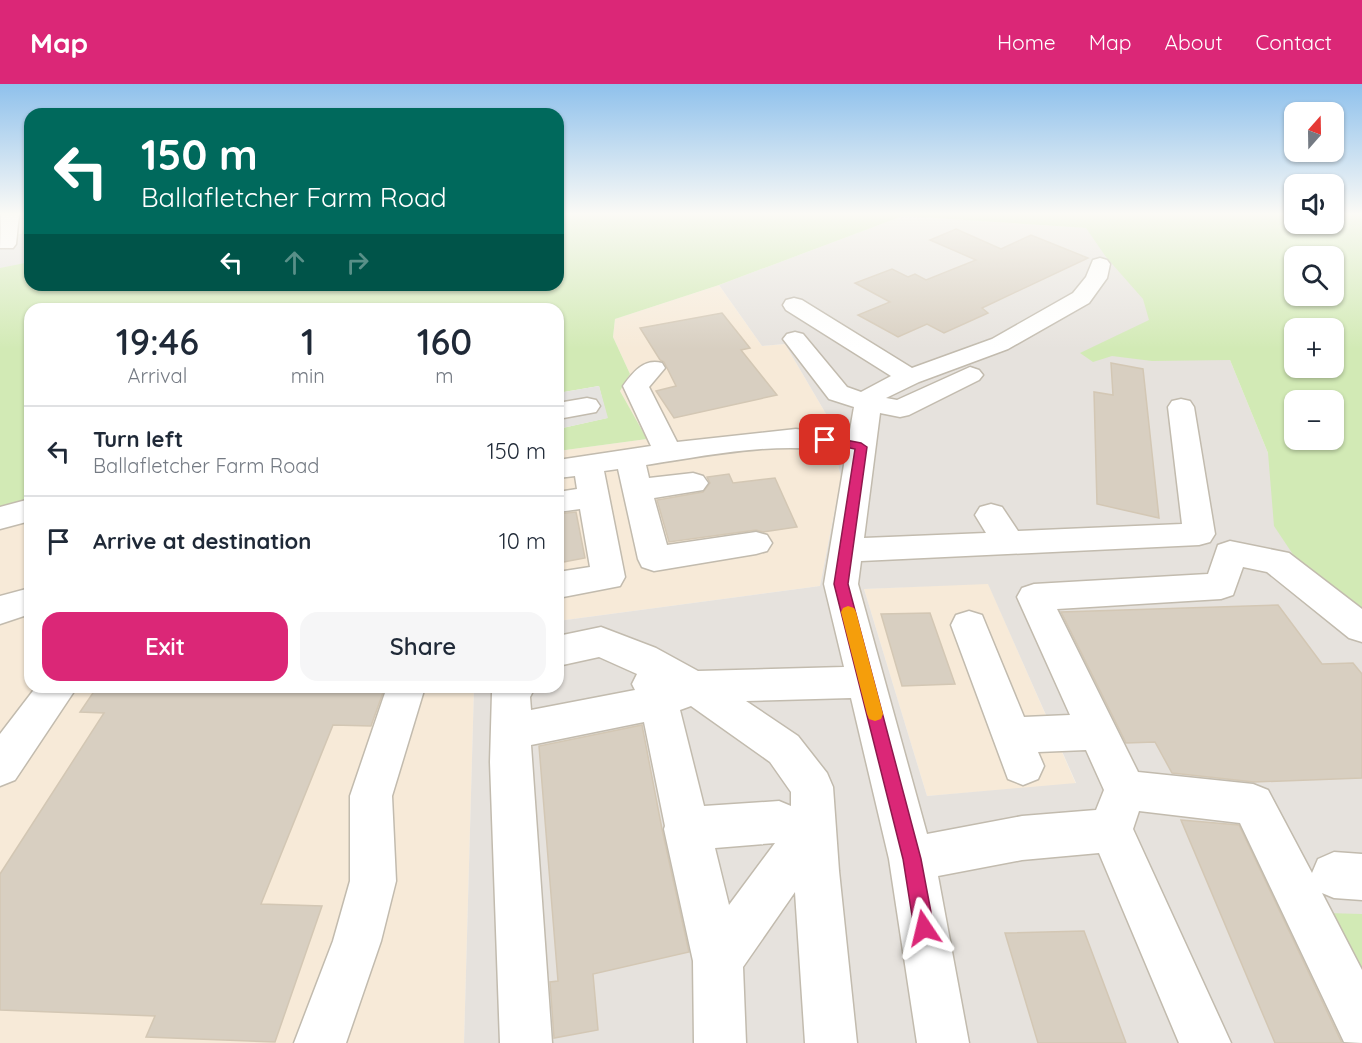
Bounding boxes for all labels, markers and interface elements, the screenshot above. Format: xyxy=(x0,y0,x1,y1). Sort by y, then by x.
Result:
text: Map xyxy=(30,25,88,60)
text: Home xyxy=(997,29,1056,55)
text: Map xyxy=(1089,29,1132,55)
text: About xyxy=(1165,29,1223,55)
text: Contact xyxy=(1256,29,1332,55)
north arrow xyxy=(1284,102,1344,162)
map controls xyxy=(1284,102,1344,450)
text: 150 m xyxy=(141,128,258,181)
icon: left xyxy=(42,132,120,210)
button: sound xyxy=(1284,174,1344,234)
text: Ballafletcher Farm Road xyxy=(141,180,447,214)
icon: left xyxy=(215,246,248,279)
icon: ahead xyxy=(278,246,311,279)
icon: right xyxy=(341,246,374,279)
button: search xyxy=(1284,246,1344,306)
button: + xyxy=(1284,318,1344,378)
text: 19:46 xyxy=(116,319,199,364)
text: 1 xyxy=(301,319,315,364)
text: 160 xyxy=(417,319,472,364)
text: Arrival xyxy=(127,363,187,388)
text: min xyxy=(291,363,325,388)
text: m xyxy=(435,363,454,388)
button: − xyxy=(1284,390,1344,450)
pin xyxy=(799,414,850,465)
icon: arrive xyxy=(808,423,841,456)
text: Turn left xyxy=(93,425,183,453)
icon: left xyxy=(42,435,75,468)
text: 150 m xyxy=(487,437,546,465)
text: Ballafletcher Farm Road xyxy=(93,453,319,478)
icon: arrive xyxy=(42,525,75,558)
text: Arrive at destination xyxy=(93,527,311,555)
text: 10 m xyxy=(499,527,546,555)
button: Exit xyxy=(42,612,288,681)
button: Share xyxy=(300,612,546,681)
position arrow xyxy=(892,896,956,960)

